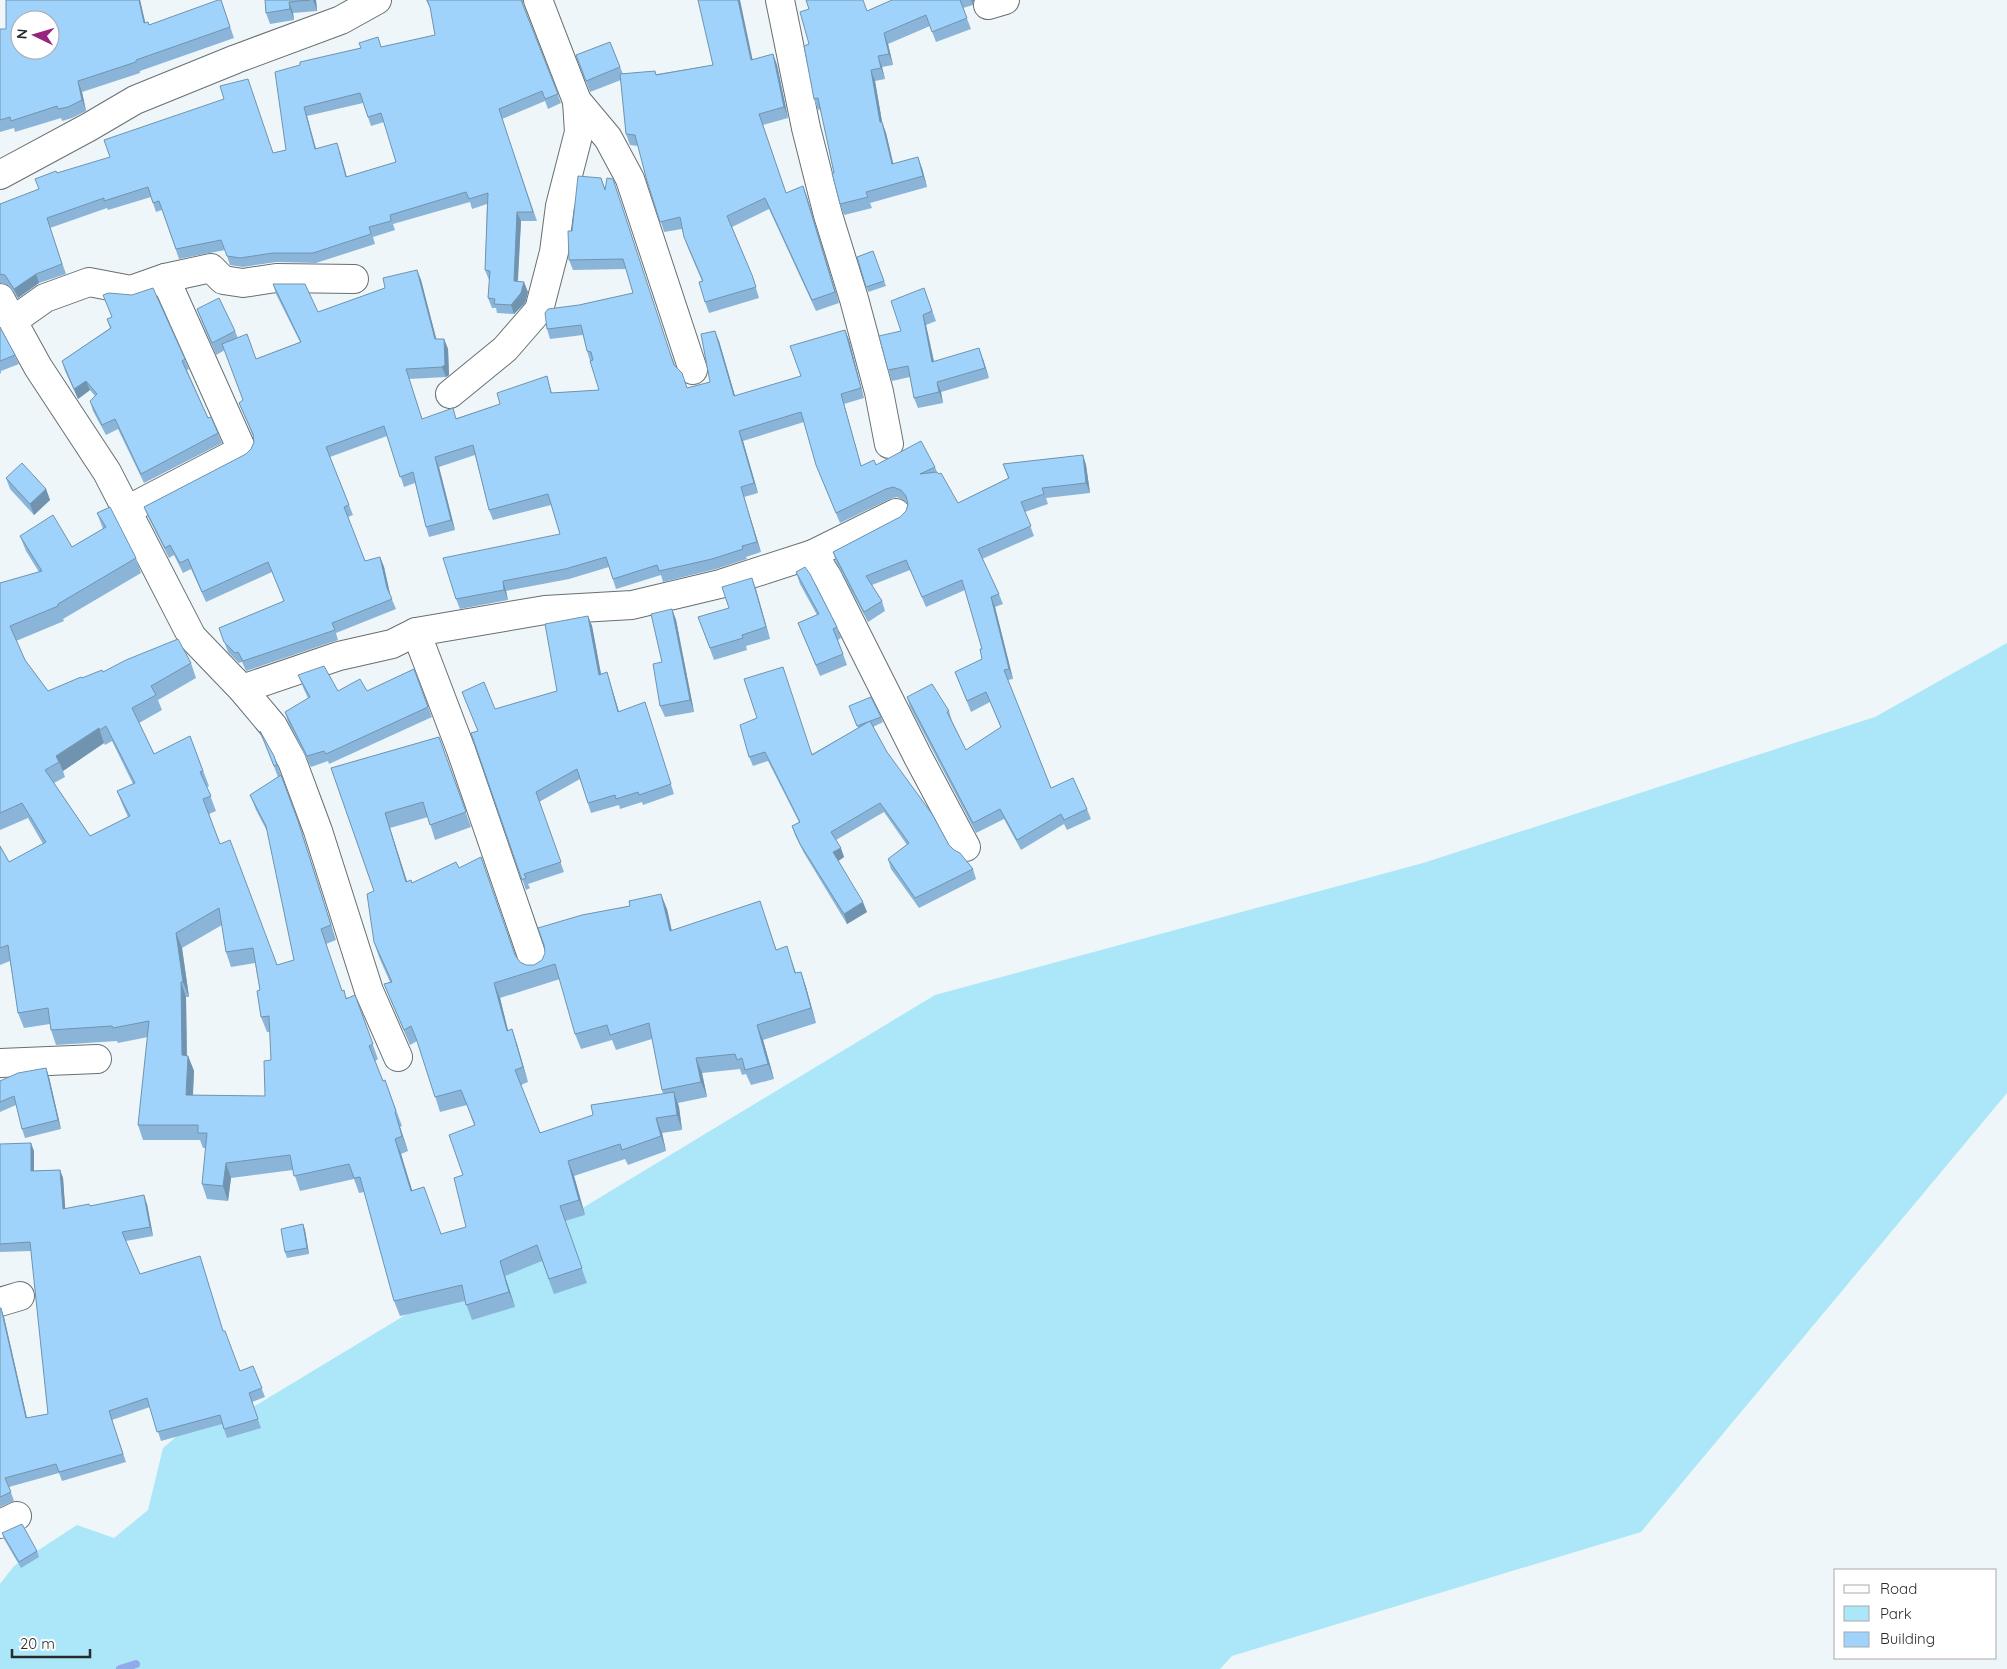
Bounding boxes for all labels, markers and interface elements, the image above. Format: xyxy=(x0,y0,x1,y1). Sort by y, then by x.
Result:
north arrow xyxy=(10,10,60,60)
text: N xyxy=(13,28,31,40)
legend xyxy=(1834,1569,1997,1659)
text: Road xyxy=(1880,1579,1917,1598)
text: Park xyxy=(1880,1604,1912,1623)
scale bar xyxy=(12,1626,90,1658)
text: Building xyxy=(1880,1629,1935,1648)
text: 20 m xyxy=(20,1634,55,1653)

